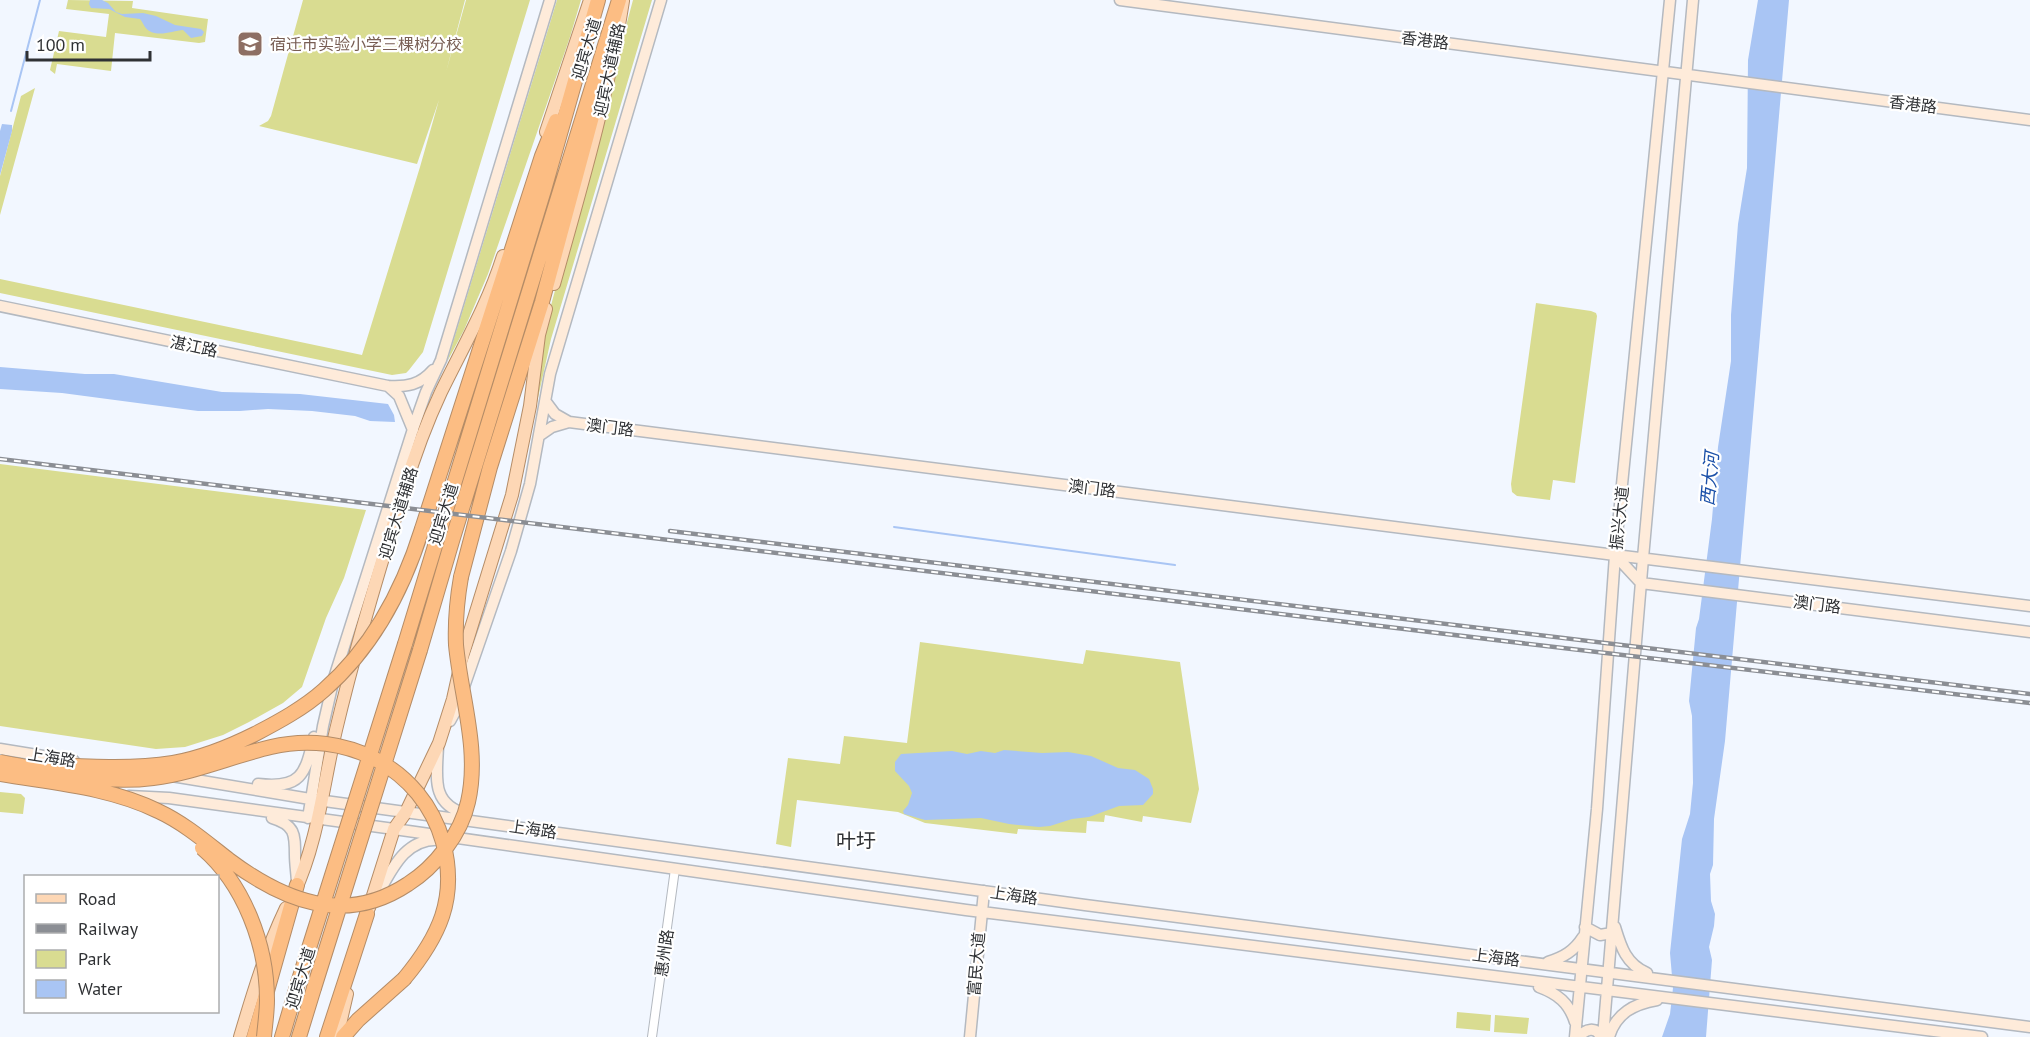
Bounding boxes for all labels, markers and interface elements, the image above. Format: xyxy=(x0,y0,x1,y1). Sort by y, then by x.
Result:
street label: 迎宾大道 xyxy=(567,15,605,83)
street label: 迎宾大道辅路 xyxy=(589,21,629,119)
scale bar xyxy=(27,24,150,62)
street label: 香港路 xyxy=(1400,27,1450,53)
school or university icon: 宿迁市实验小学三棵树分校 xyxy=(235,29,265,59)
text: 100 m xyxy=(36,33,85,56)
place label: 宿迁市实验小学三棵树分校 xyxy=(270,34,462,54)
street label: 香港路 xyxy=(1888,91,1938,117)
street label: 湛江路 xyxy=(168,331,220,361)
street label: 澳门路 xyxy=(585,414,635,440)
water label: 西大河 xyxy=(1696,448,1724,507)
street label: 迎宾大道辅路 xyxy=(374,464,422,562)
street label: 澳门路 xyxy=(1067,475,1117,501)
street label: 迎宾大道 xyxy=(424,480,462,548)
street label: 振兴大道 xyxy=(1606,485,1632,551)
street label: 澳门路 xyxy=(1792,591,1842,617)
street label: 上海路 xyxy=(27,743,77,771)
street label: 上海路 xyxy=(508,816,558,842)
district label: 叶圩 xyxy=(836,828,876,854)
legend xyxy=(24,875,219,1013)
street label: 上海路 xyxy=(989,882,1039,908)
text: Road xyxy=(78,887,116,910)
text: Railway xyxy=(78,917,139,940)
street label: 惠州路 xyxy=(651,928,677,978)
street label: 富民大道 xyxy=(963,931,989,997)
street label: 迎宾大道 xyxy=(281,944,319,1012)
street label: 上海路 xyxy=(1471,944,1521,970)
text: Park xyxy=(78,947,111,970)
text: Water xyxy=(78,977,122,1000)

